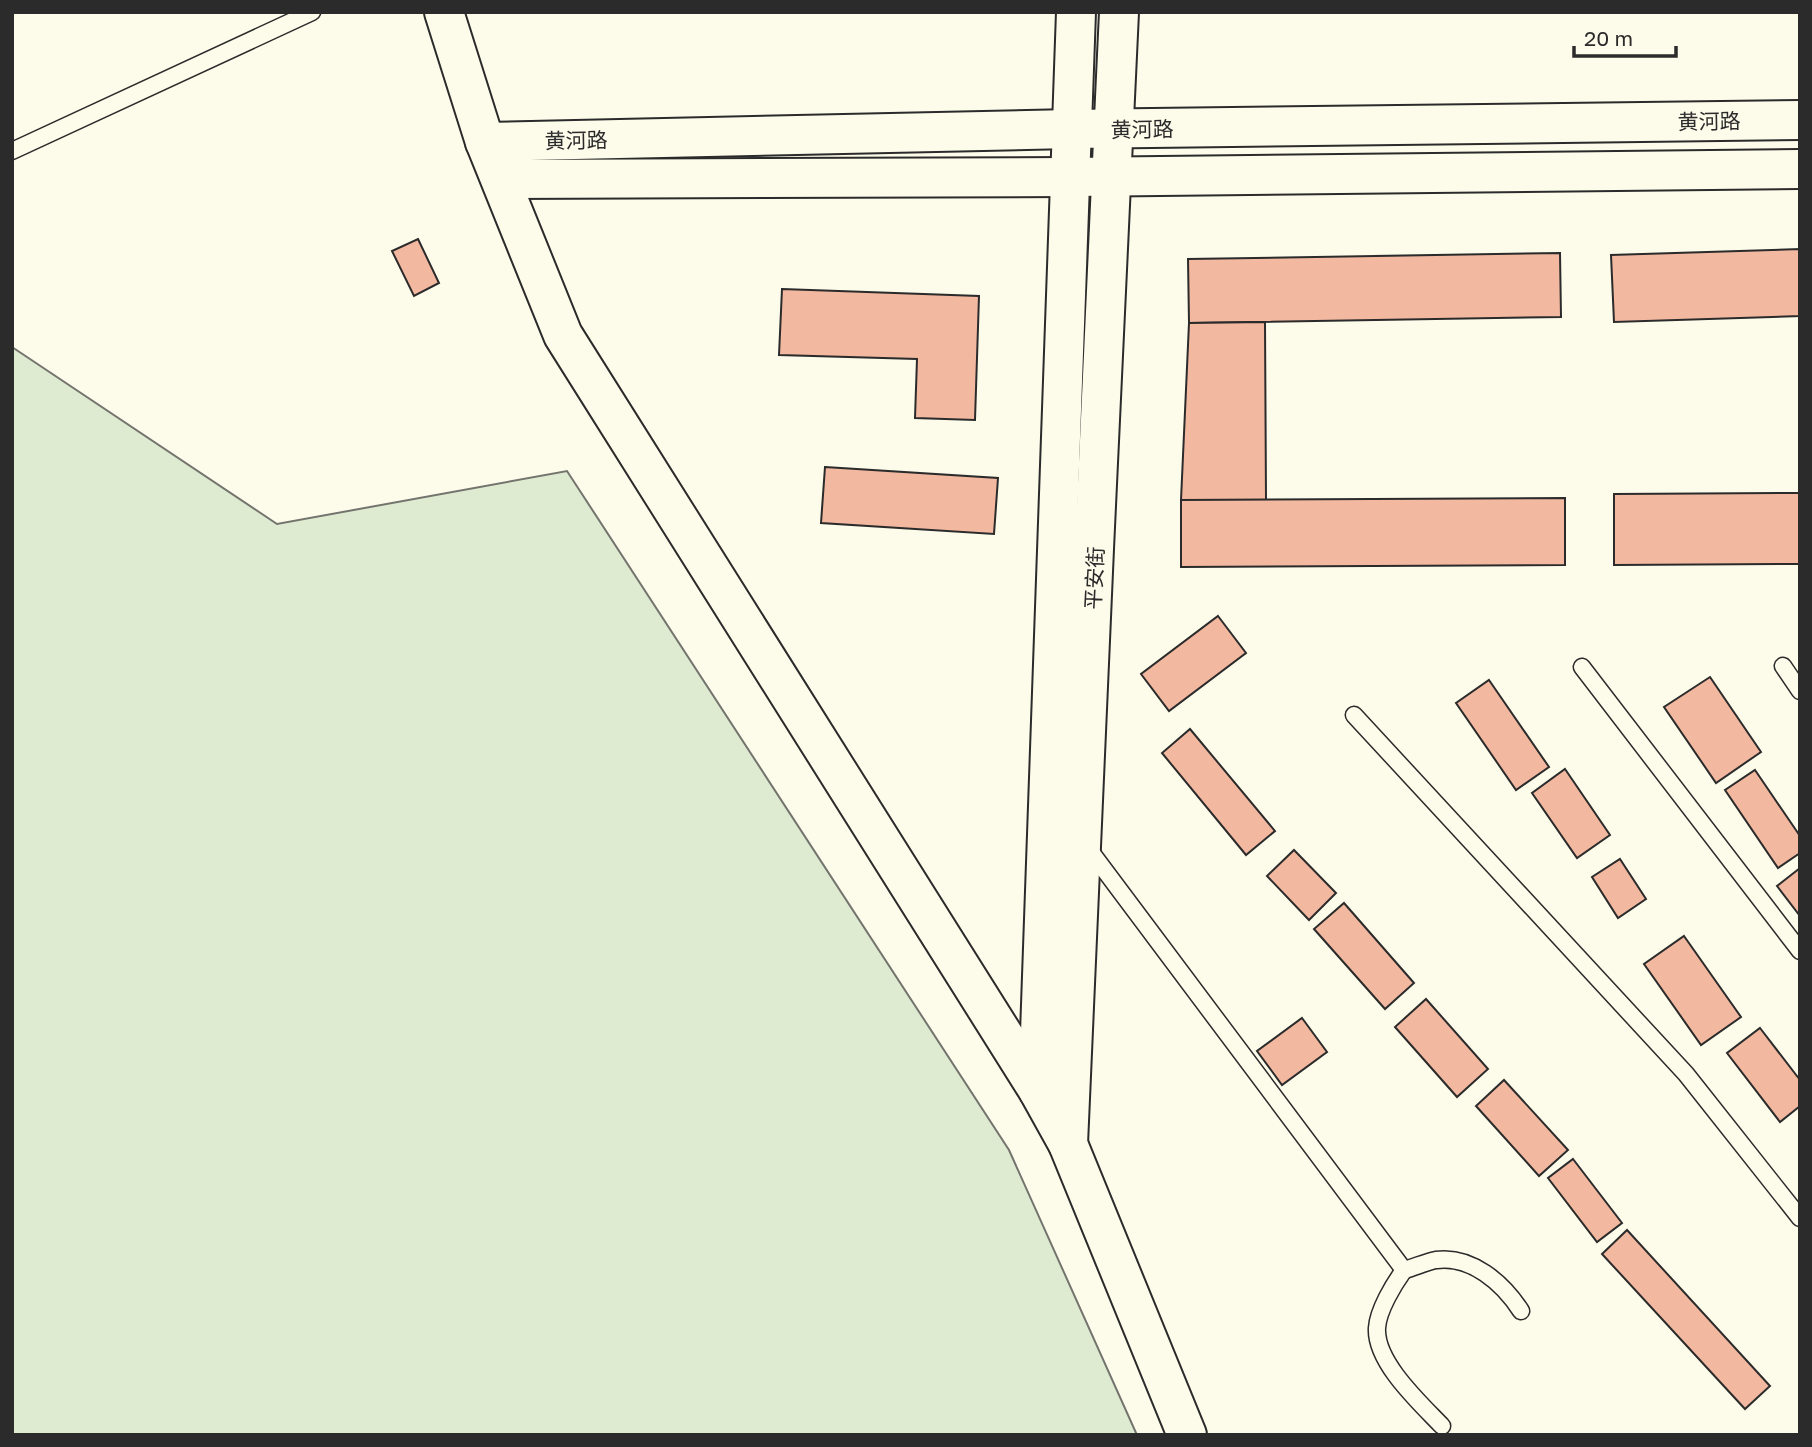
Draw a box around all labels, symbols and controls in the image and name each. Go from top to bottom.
scale bar [1574,14,1675,58]
text: 20 m [1584,25,1633,51]
street label: 黄河路 [1677,107,1741,135]
street label: 黄河路 [1110,115,1174,143]
street label: 黄河路 [544,126,608,154]
street label: 平安街 [1079,546,1109,610]

